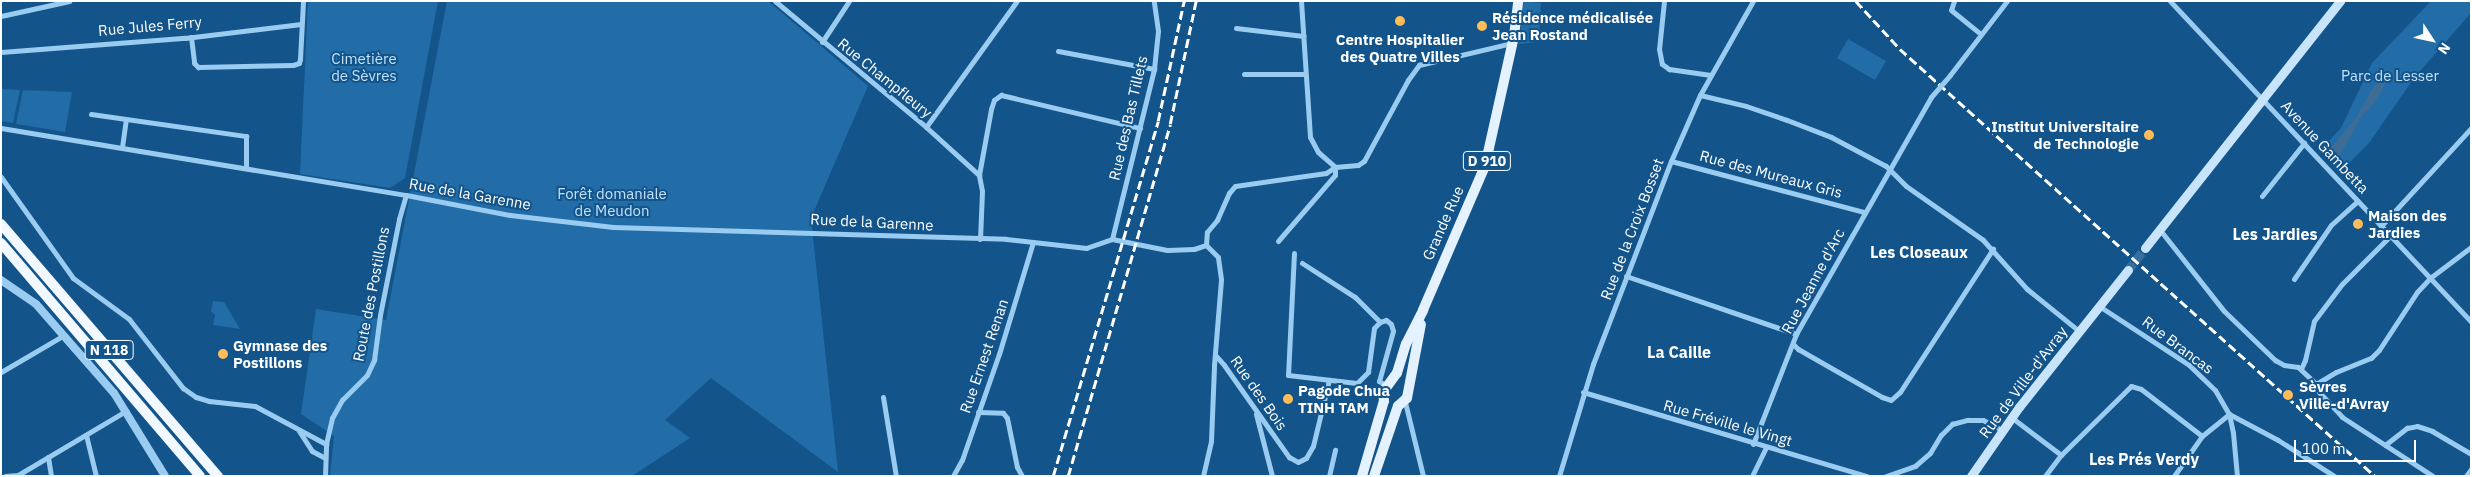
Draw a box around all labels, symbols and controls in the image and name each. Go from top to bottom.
place label: Résidence médicalisée Jean Rostand [1492,8,1653,43]
street label: Rue Jules Ferry [97,12,203,40]
marker: Centre Hospitalier des Quatre Villes [1393,14,1407,28]
north arrow [2407,15,2457,65]
marker: Résidence médicalisée Jean Rostand [1476,20,1488,32]
place label: Centre Hospitalier des Quatre Villes [1336,30,1464,65]
street label: Rue Champfleury [834,34,936,122]
text: N [2434,39,2455,58]
park label: Cimetière de Sèvres [331,49,397,84]
street label: Rue des Bas Tillets [1105,54,1151,182]
park label: Parc de Lesser [2341,67,2439,85]
street label: Avenue Gambetta [2277,97,2373,197]
place label: Institut Universitaire de Technologie [1991,117,2139,152]
marker: Institut Universitaire de Technologie [2143,129,2155,141]
street label: Rue des Mureaux Gris [1698,146,1844,202]
road number: D 910 [1462,150,1512,172]
street label: Rue de la Croix Bosset [1597,156,1667,302]
street label: Rue de la Garenne [408,174,532,214]
street label: Grande Rue [1419,183,1467,263]
park label: Forêt domaniale de Meudon [557,184,667,219]
place label: Maison des Jardies [2368,206,2447,241]
street label: Rue de la Garenne [810,210,934,234]
marker: Maison des Jardies [2352,218,2364,230]
district label: Les Jardies [2233,224,2317,244]
street label: Route des Postillons [349,225,393,363]
street label: Rue Jeanne d'Arc [1778,225,1848,337]
district label: Les Closeaux [1870,242,1968,262]
street label: Rue Ernest Renan [956,297,1012,415]
street label: Rue Brancas [2139,312,2217,378]
street label: Rue de Ville-d'Avray [1975,323,2071,441]
place label: Gymnase des Postillons [233,336,327,371]
road number: N 118 [84,338,134,362]
district label: La Caille [1647,342,1711,362]
marker: Gymnase des Postillons [217,348,229,360]
street label: Rue des Bois [1227,352,1291,434]
place label: Sèvres Ville-d'Avray [2299,377,2389,412]
place label: Pagode Chua TINH TAM [1298,381,1390,416]
marker: Sèvres Ville-d'Avray [2281,388,2295,402]
marker: Pagode Chua TINH TAM [1282,393,1294,405]
street label: Rue Fréville le Vingt [1662,396,1794,450]
scale bar [2297,430,2420,462]
text: 100 m [2302,439,2346,458]
district label: Les Prés Verdy [2089,449,2199,469]

